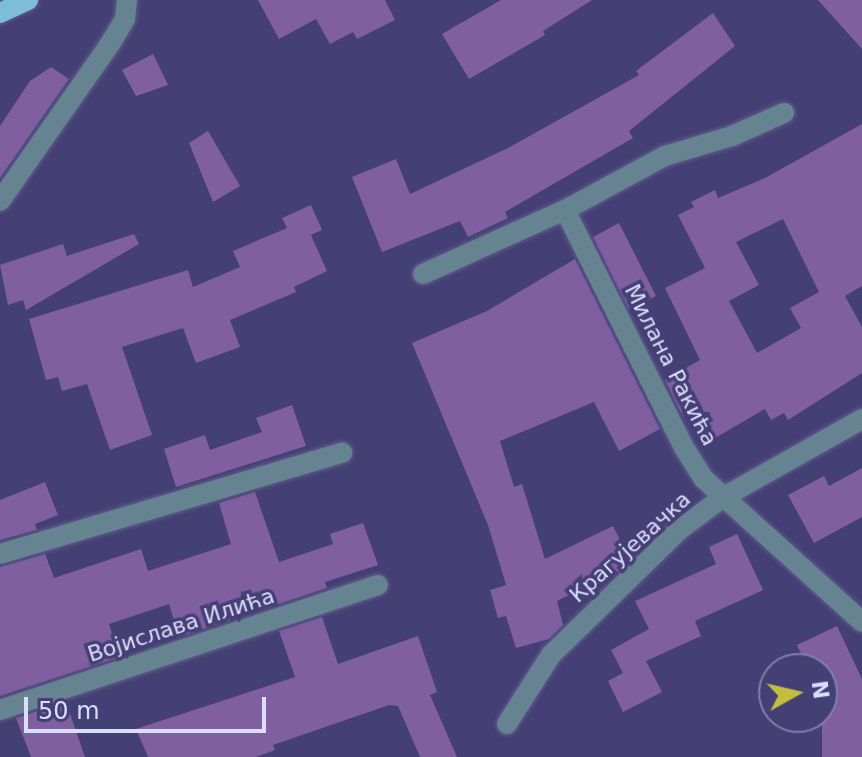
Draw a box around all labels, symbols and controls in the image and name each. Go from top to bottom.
street label: Милана Ракића [619,280,723,450]
street label: Крагујевачка [564,486,696,608]
street label: Војислава Илића [84,582,278,668]
north arrow [758,653,838,733]
text: N [807,679,834,701]
scale bar [28,681,270,731]
text: 50 m [38,697,100,725]

